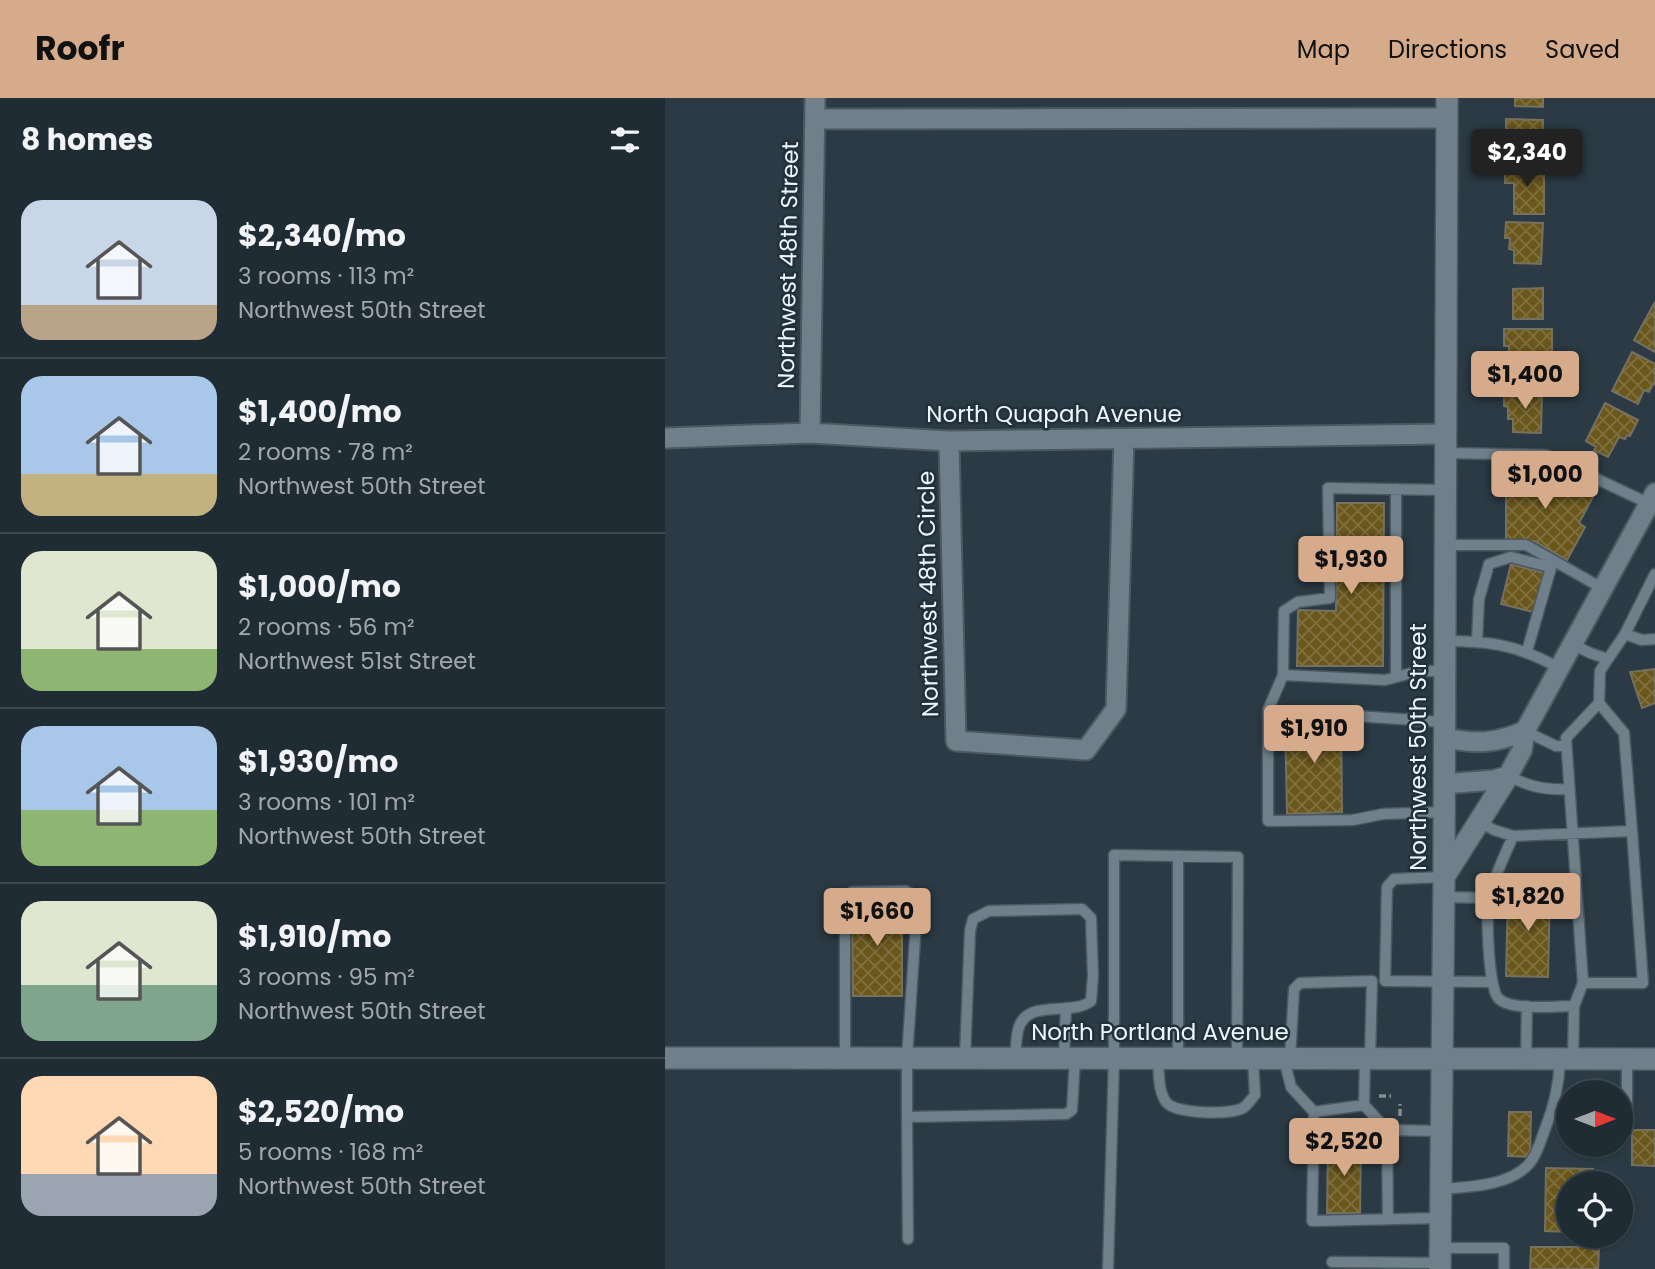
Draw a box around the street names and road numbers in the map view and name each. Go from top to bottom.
street label: Northwest 48th Street [770,141,806,389]
street label: North Quapah Avenue [926,398,1182,430]
street label: Northwest 48th Circle [910,471,946,717]
street label: Northwest 50th Street [1402,623,1434,871]
street label: North Portland Avenue [1031,1016,1289,1048]

